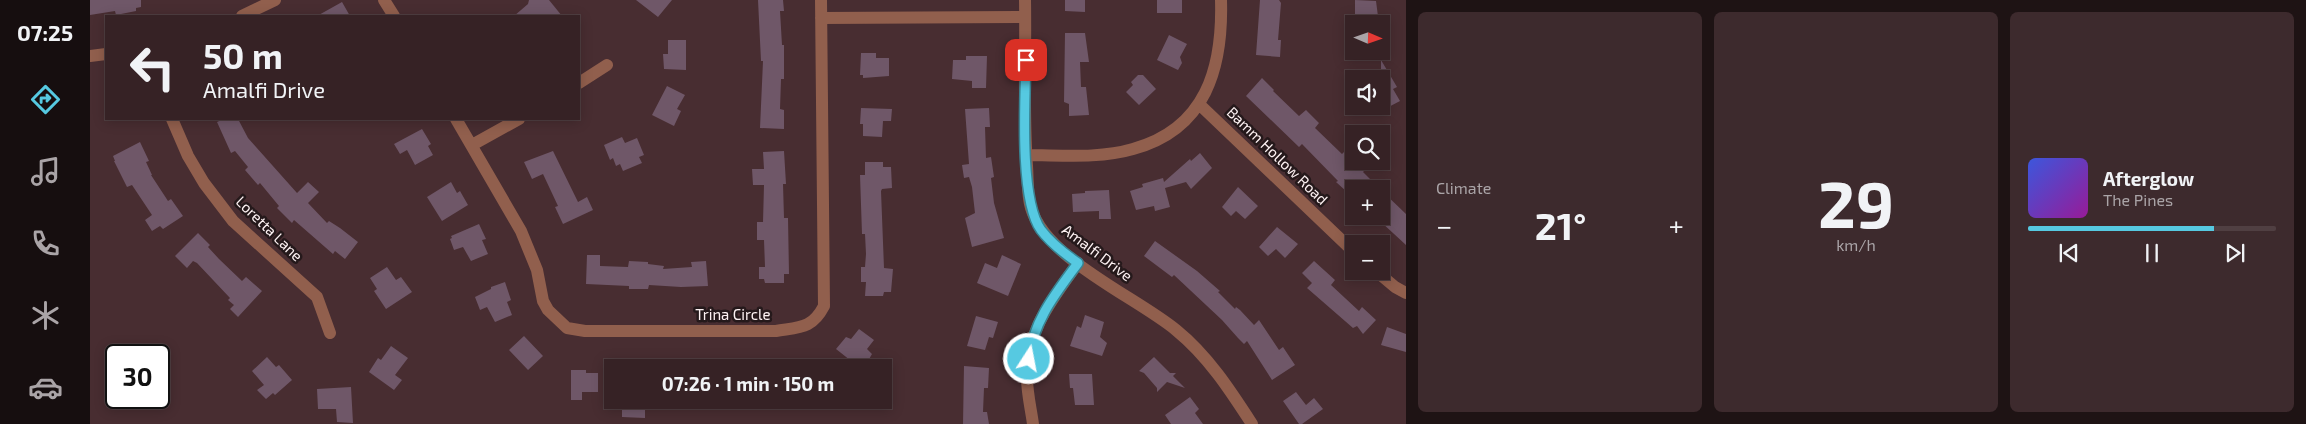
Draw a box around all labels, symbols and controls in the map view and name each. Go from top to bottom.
north arrow [1345,15,1390,60]
map controls [1345,15,1390,280]
text: 07:25 [17,19,73,45]
text: 50 m [203,34,283,76]
icon: left [120,35,185,100]
pin [1005,39,1047,81]
icon: arrive [1012,46,1040,74]
button: sound [1345,70,1390,115]
text: Amalfi Drive [203,76,325,102]
icon: directions [28,82,63,117]
street label: Bamm Hollow Road [1224,103,1332,208]
button: search [1345,125,1390,170]
icon: music [28,154,63,189]
text: 29 [1818,163,1894,241]
text: Afterglow [2103,167,2194,190]
text: Climate [1436,178,1491,197]
button: + [1345,180,1390,225]
text: The Pines [2103,190,2173,209]
street label: Loretta Lane [233,192,307,265]
text: 21° [1535,202,1586,248]
text: − [1436,208,1452,242]
text: + [1669,208,1684,242]
street label: Amalfi Drive [1059,220,1136,284]
icon: phone [28,226,63,261]
button: − [1345,235,1390,280]
text: km/h [1836,235,1876,254]
icon: previous [2055,239,2083,267]
icon: pause [2138,239,2166,267]
icon: next [2221,239,2249,267]
icon: climate [28,298,63,333]
street label: Trina Circle [695,305,771,323]
position arrow [1002,332,1054,384]
speed limit sign: 30 [105,344,170,409]
icon: car [28,370,63,405]
text: 07:26 · 1 min · 150 m [662,372,834,395]

